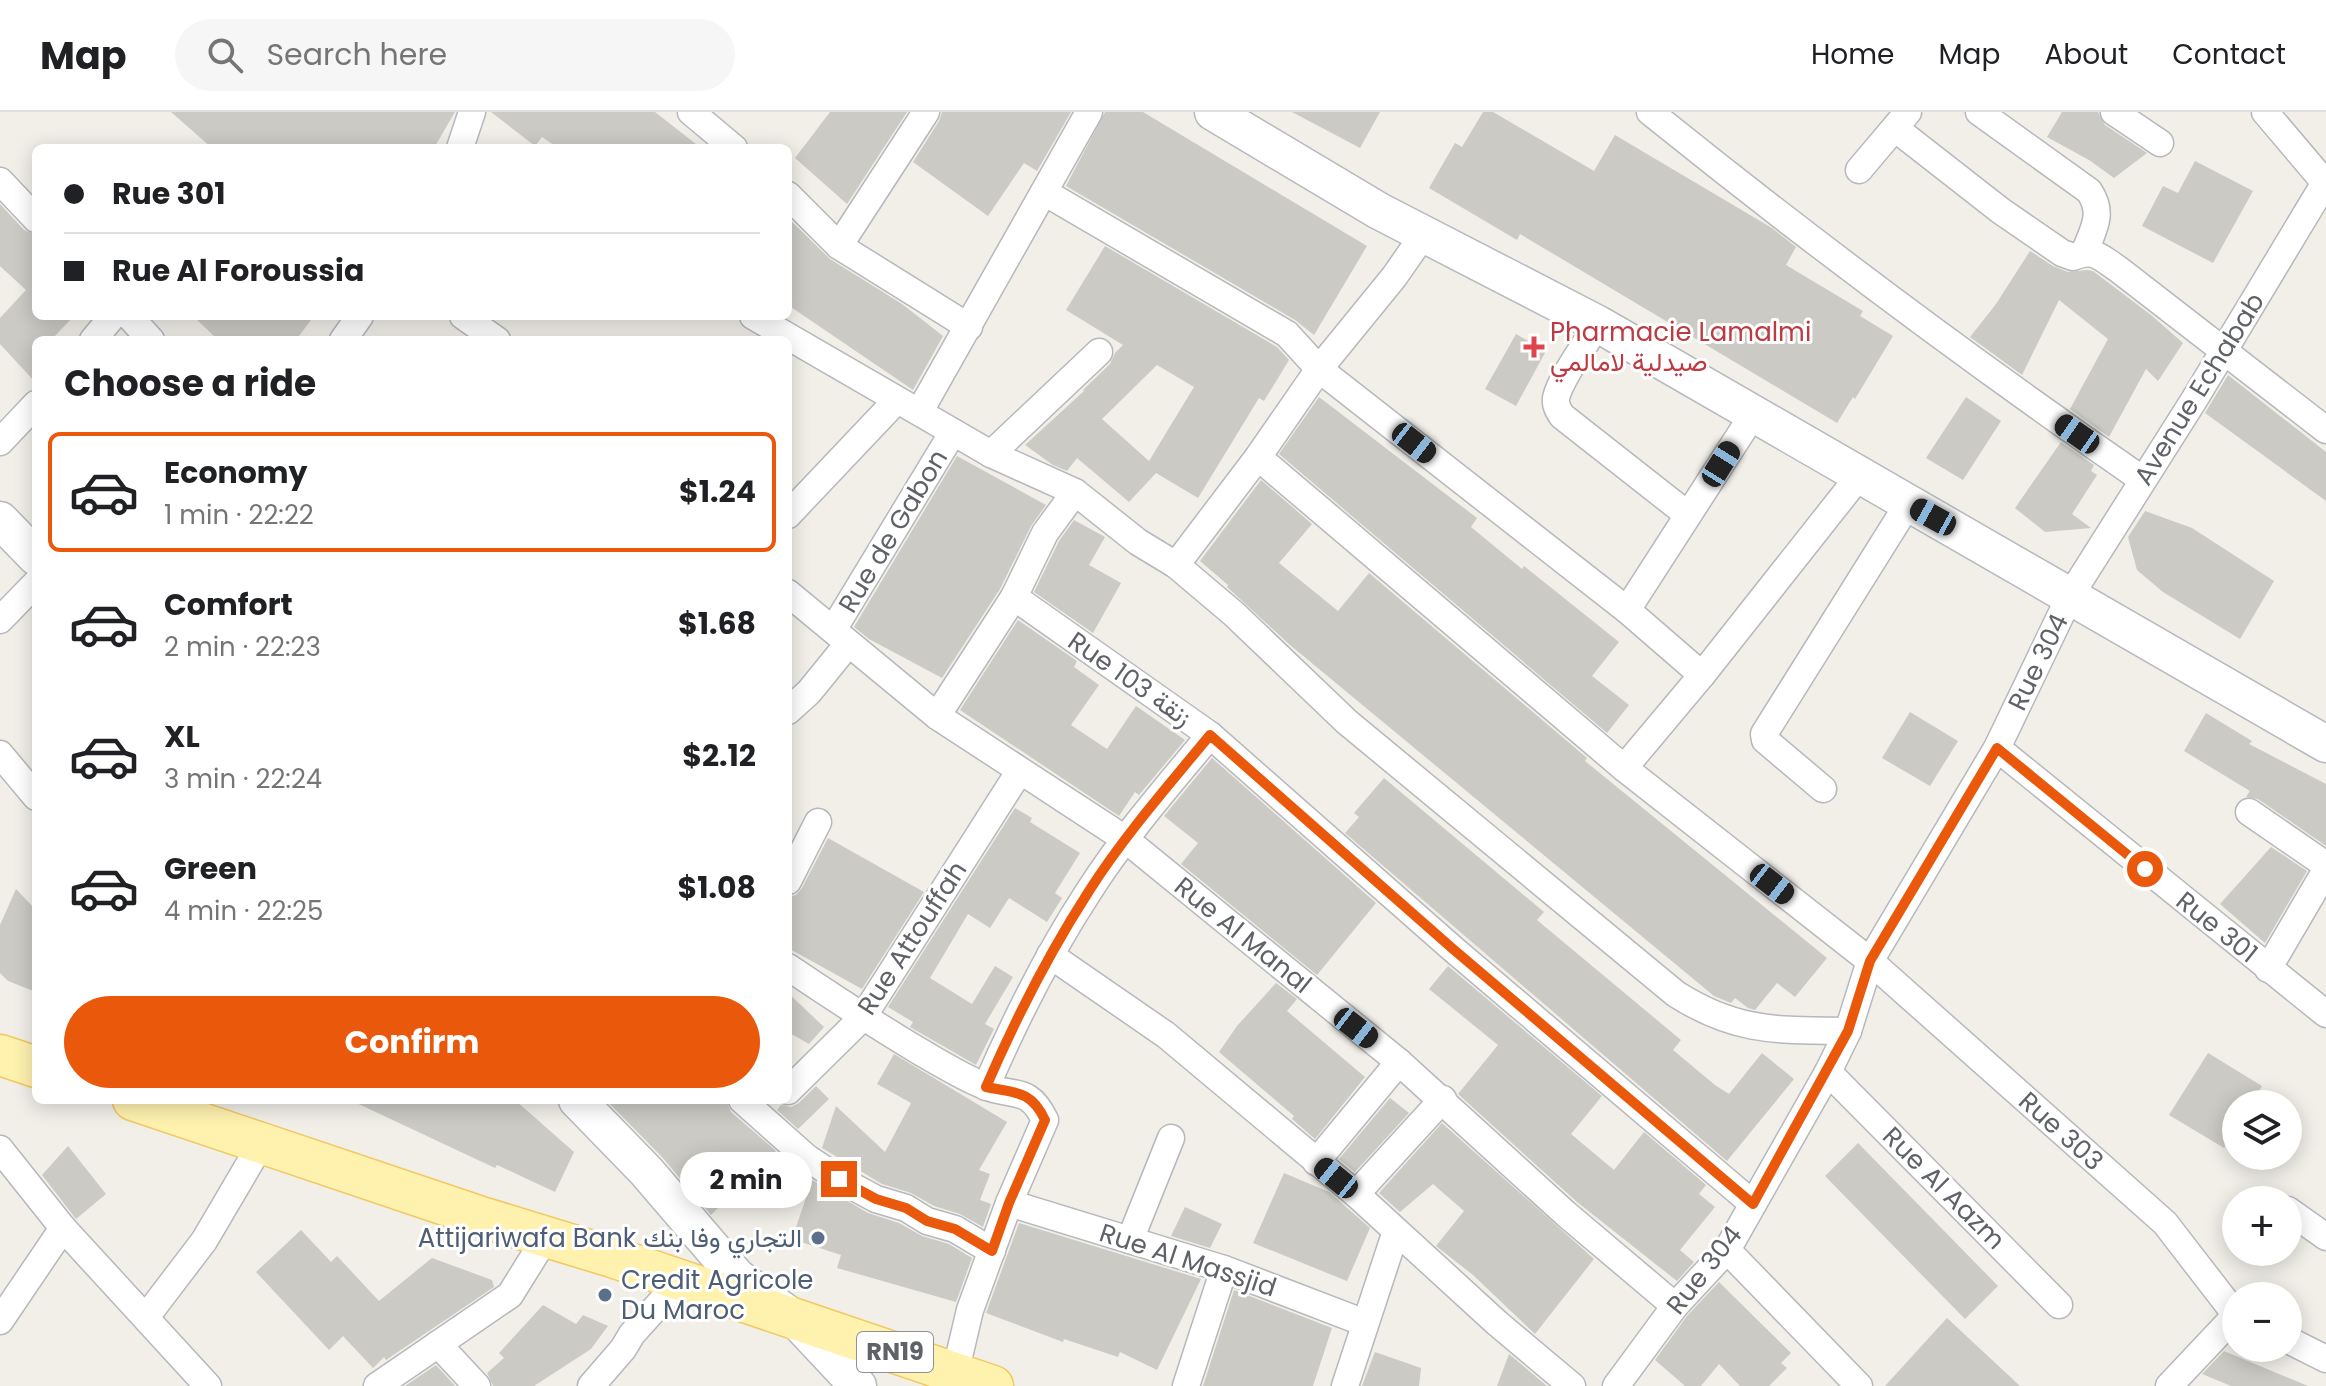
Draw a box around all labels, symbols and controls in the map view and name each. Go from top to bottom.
search box [175,19,735,91]
text: Map [40,29,127,82]
icon: search [203,33,247,77]
text: Search here [267,33,447,76]
text: Home [1811,35,1894,74]
text: Map [1938,35,2000,74]
text: About [2044,35,2128,74]
text: Contact [2172,35,2286,74]
text: Rue 301 [112,172,226,215]
text: Rue Al Foroussia [112,249,364,292]
street label: Avenue Echabab [2125,286,2273,492]
place label: Pharmacie Lamalmi صيدلية لامالمي [1550,314,1811,383]
marker: Pharmacie Lamalmi صيدلية لامالمي [1525,338,1543,356]
text: Choose a ride [64,358,316,409]
car [2050,410,2104,458]
car [1388,419,1440,467]
car [1698,437,1744,491]
street label: Rue de Gabon [830,443,956,619]
text: Economy [164,451,308,494]
icon: car [68,456,140,528]
text: $1.24 [679,470,756,513]
car [1906,495,1960,539]
text: 1 min · 22:22 [164,497,314,533]
text: Comfort [164,583,293,626]
icon: car [68,588,140,660]
text: $1.68 [678,602,756,645]
street label: Rue 304 [1999,608,2077,716]
street label: Rue 103 زنقة [1061,623,1199,735]
text: 2 min · 22:23 [164,629,321,665]
text: XL [164,715,200,758]
icon: car [68,720,140,792]
text: $2.12 [682,734,756,777]
text: 3 min · 22:24 [164,761,322,797]
text: Green [164,847,257,890]
route start [2127,851,2163,887]
icon: car [68,852,140,924]
street label: Rue Attouffah [849,854,975,1022]
car [1746,860,1798,908]
text: $1.08 [678,866,756,909]
street label: Rue Al Manal [1167,868,1319,1002]
street label: Rue 301 [2169,883,2265,971]
text: 4 min · 22:25 [164,893,323,929]
button: Confirm [64,996,760,1088]
car [1330,1004,1382,1052]
street label: Rue 303 [2011,1083,2111,1179]
map controls [2222,1090,2302,1362]
button: layers [2222,1090,2302,1170]
street label: Rue Al Aazm [1875,1119,2013,1257]
callout: 2 min [679,1151,811,1207]
car [1310,1154,1362,1202]
route end [821,1161,857,1197]
text: 2 min [709,1162,783,1198]
button: + [2222,1186,2302,1266]
street label: Rue Al Massjid [1095,1214,1281,1306]
street label: Rue 304 [1658,1218,1750,1322]
place label: Attijariwafa Bank التجاري وفا بنك [418,1220,802,1259]
marker: Attijariwafa Bank التجاري وفا بنك [809,1229,827,1247]
place label: Credit Agricole Du Maroc [621,1262,813,1328]
button: − [2222,1282,2302,1362]
marker: Credit Agricole Du Maroc [596,1286,614,1304]
road number: RN19 [857,1332,933,1372]

